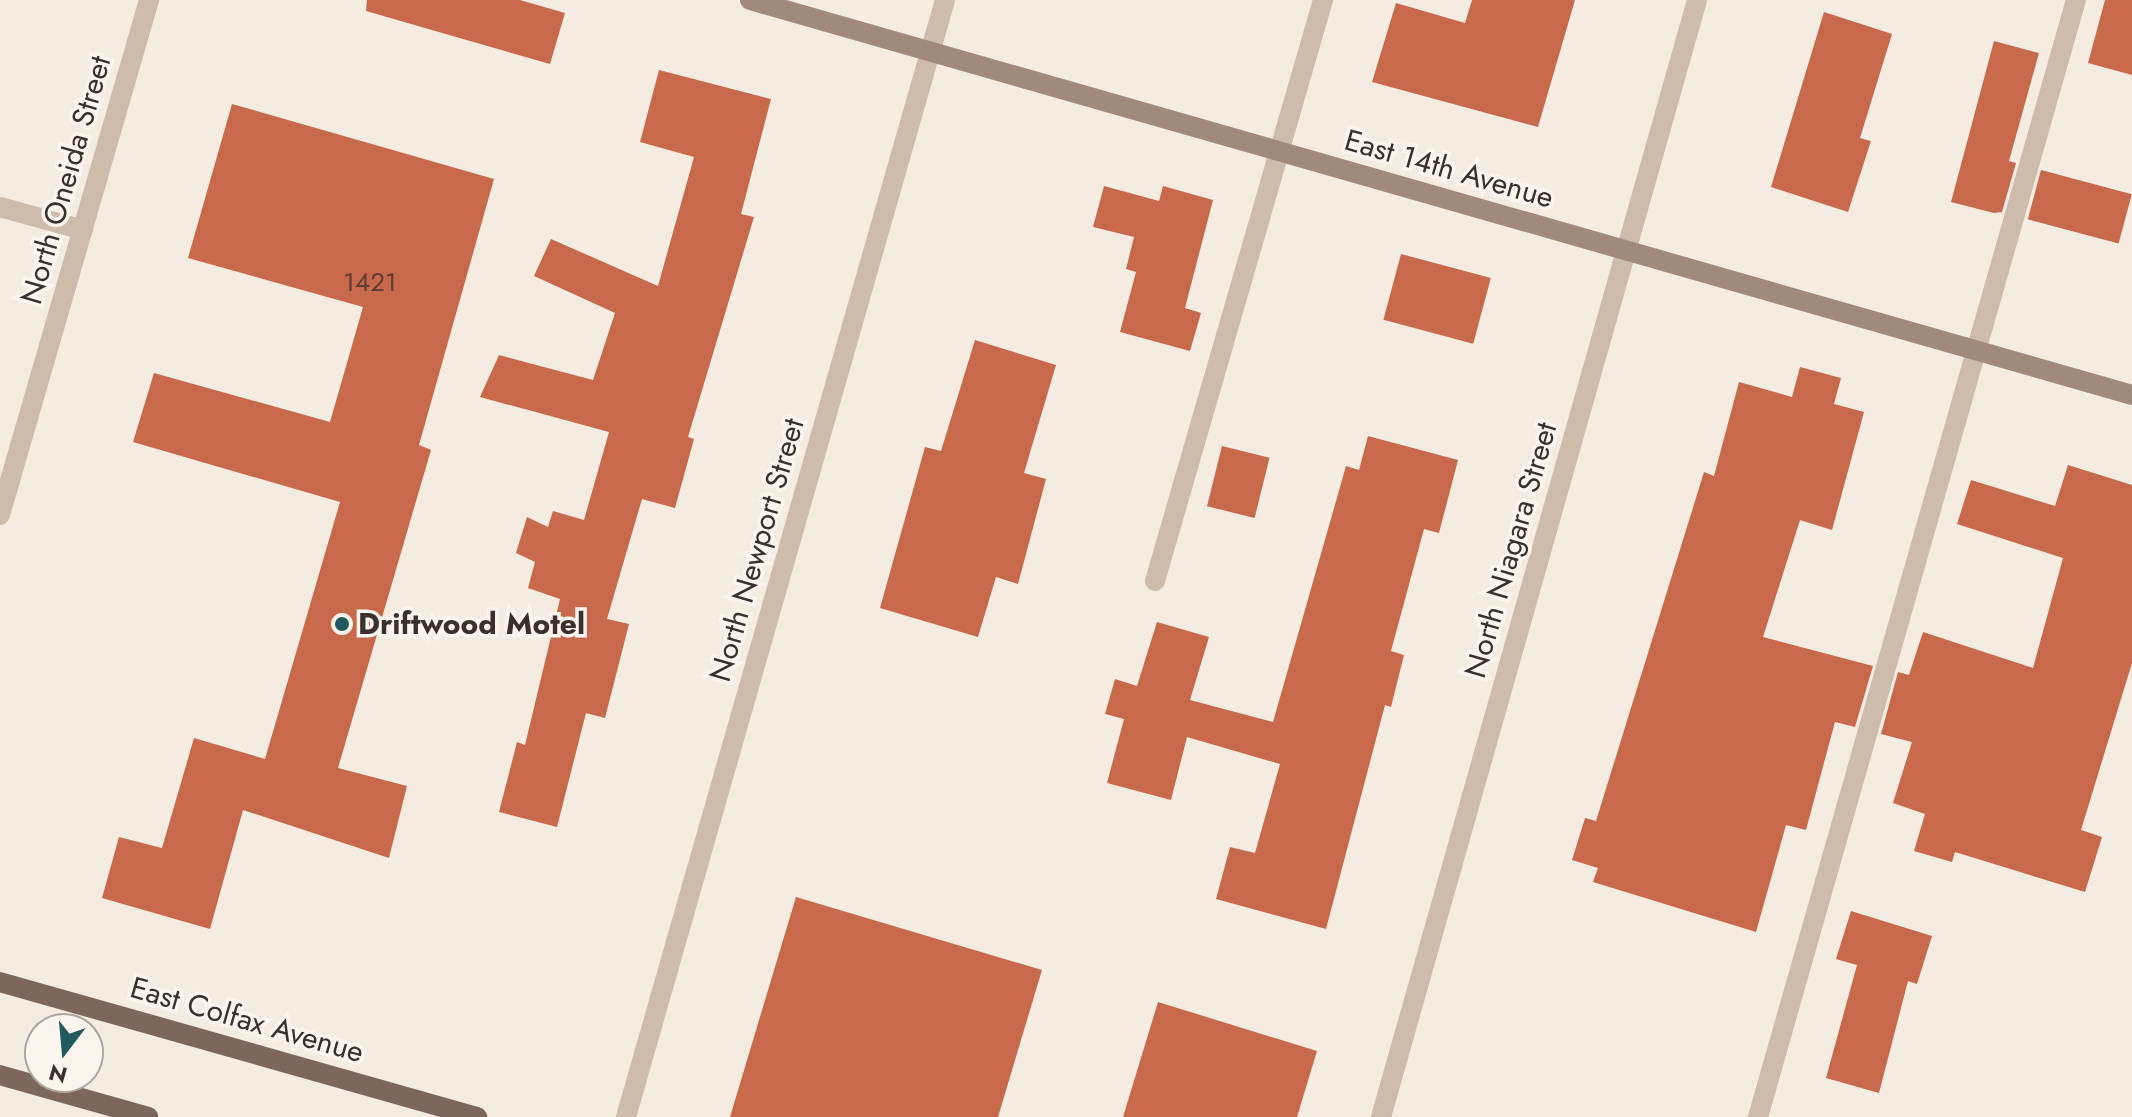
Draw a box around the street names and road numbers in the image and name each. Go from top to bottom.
street label: North Oneida Street [13,52,119,308]
street label: East 14th Avenue [1340,122,1558,216]
street label: North Newport Street [702,414,812,686]
street label: North Niagara Street [1457,418,1565,682]
street label: East Colfax Avenue [126,969,368,1071]

